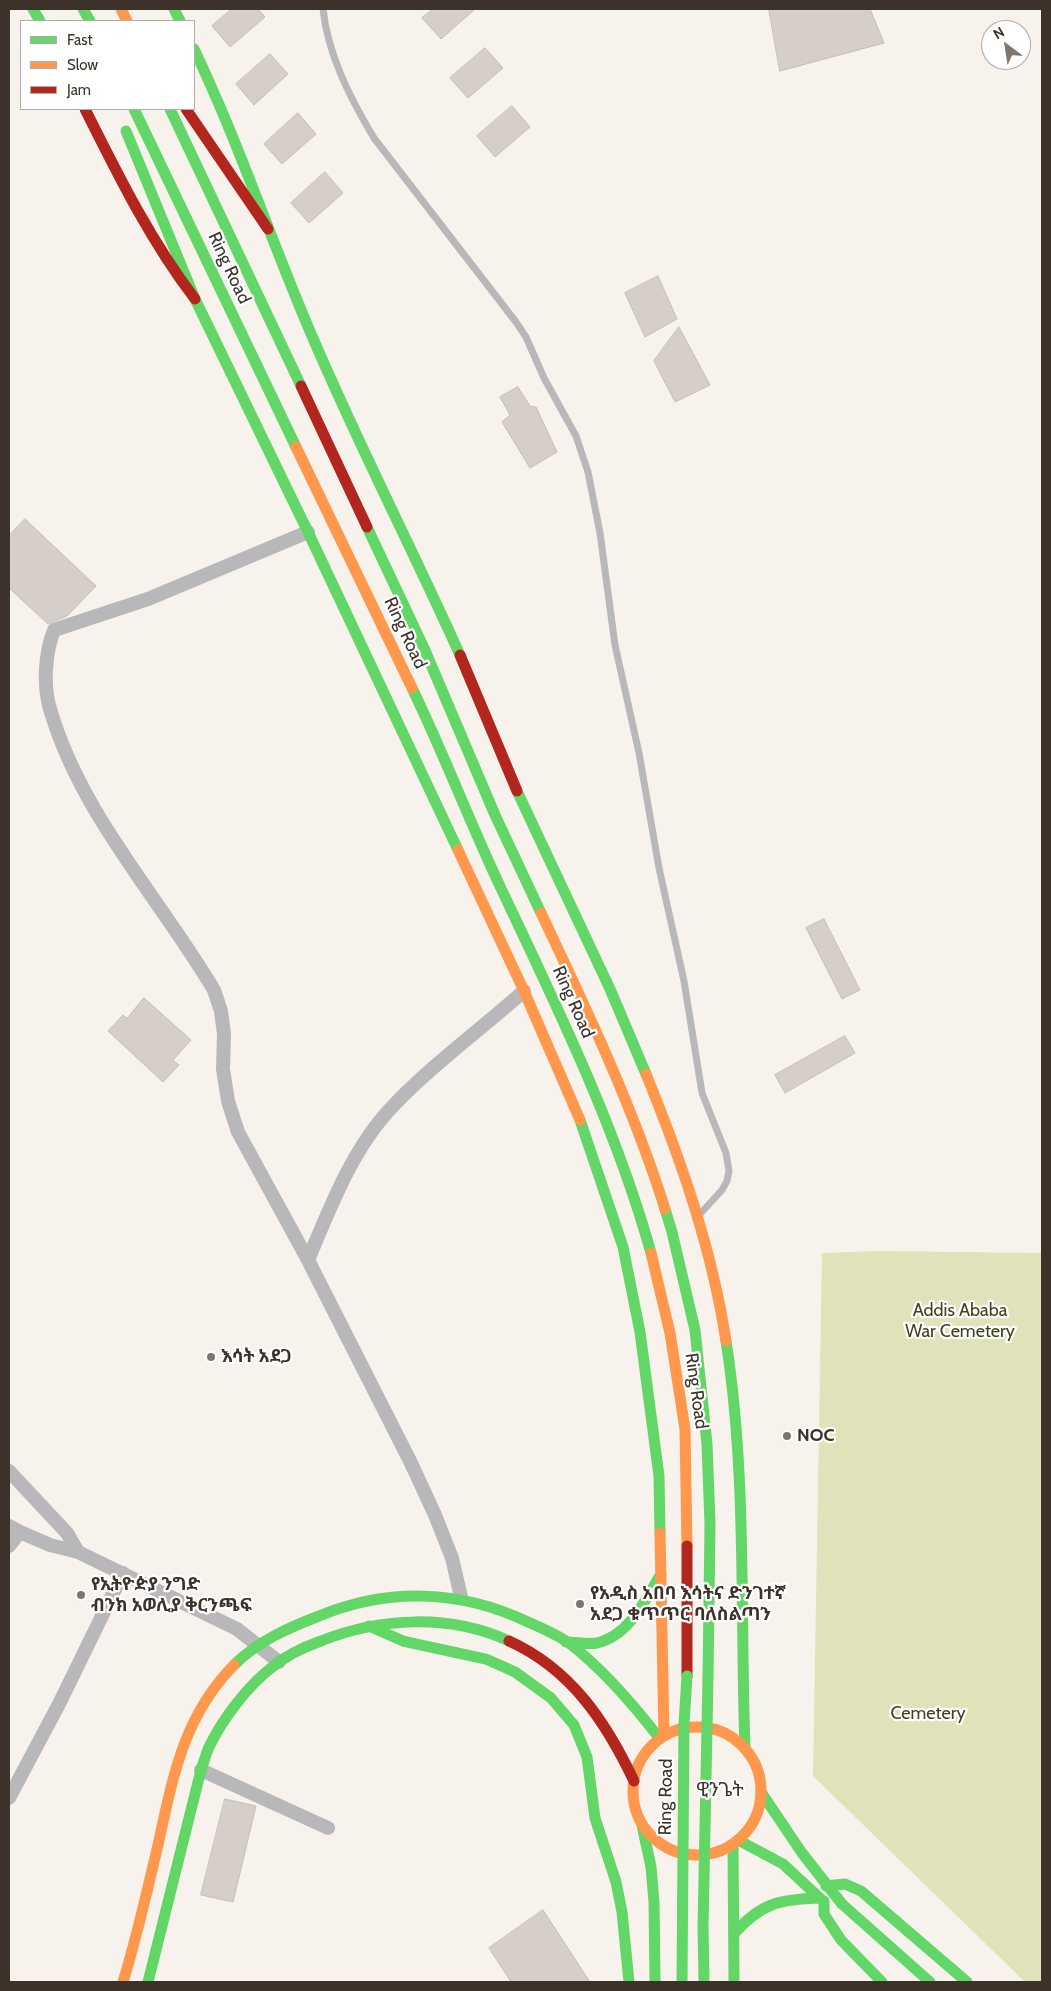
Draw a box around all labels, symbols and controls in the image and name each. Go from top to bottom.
legend [20,20,195,110]
north arrow [981,20,1031,70]
text: N [990,23,1008,43]
text: Fast [67,31,92,49]
text: Slow [67,56,98,74]
text: Jam [67,81,91,99]
street label: Ring Road [203,229,255,307]
street label: Ring Road [379,594,431,672]
street label: Ring Road [548,963,598,1041]
park label: Addis Ababa War Cemetery [905,1300,1015,1342]
place label: እሳት አደጋ [221,1346,292,1368]
marker: እሳት አደጋ [205,1351,217,1363]
street label: Ring Road [680,1352,712,1430]
place label: NOC [797,1425,834,1447]
marker: NOC [781,1430,793,1442]
place label: የኢትዮዽያ ንግድ ብንክ አወሊያ ቅርንጫፍ [91,1574,252,1616]
place label: የአዲስ አበባ እሳትና ድንገተኛ አደጋ ቁጥጥር ባለስልጣን [590,1583,786,1626]
marker: የኢትዮዽያ ንግድ ብንክ አወሊያ ቅርንጫፍ [75,1589,87,1601]
marker: የአዲስ አበባ እሳትና ድንገተኛ አደጋ ቁጥጥር ባለስልጣን [574,1598,586,1610]
park label: Cemetery [890,1703,966,1725]
street label: Ring Road [655,1758,677,1836]
district label: ዊንጌት [696,1779,744,1801]

